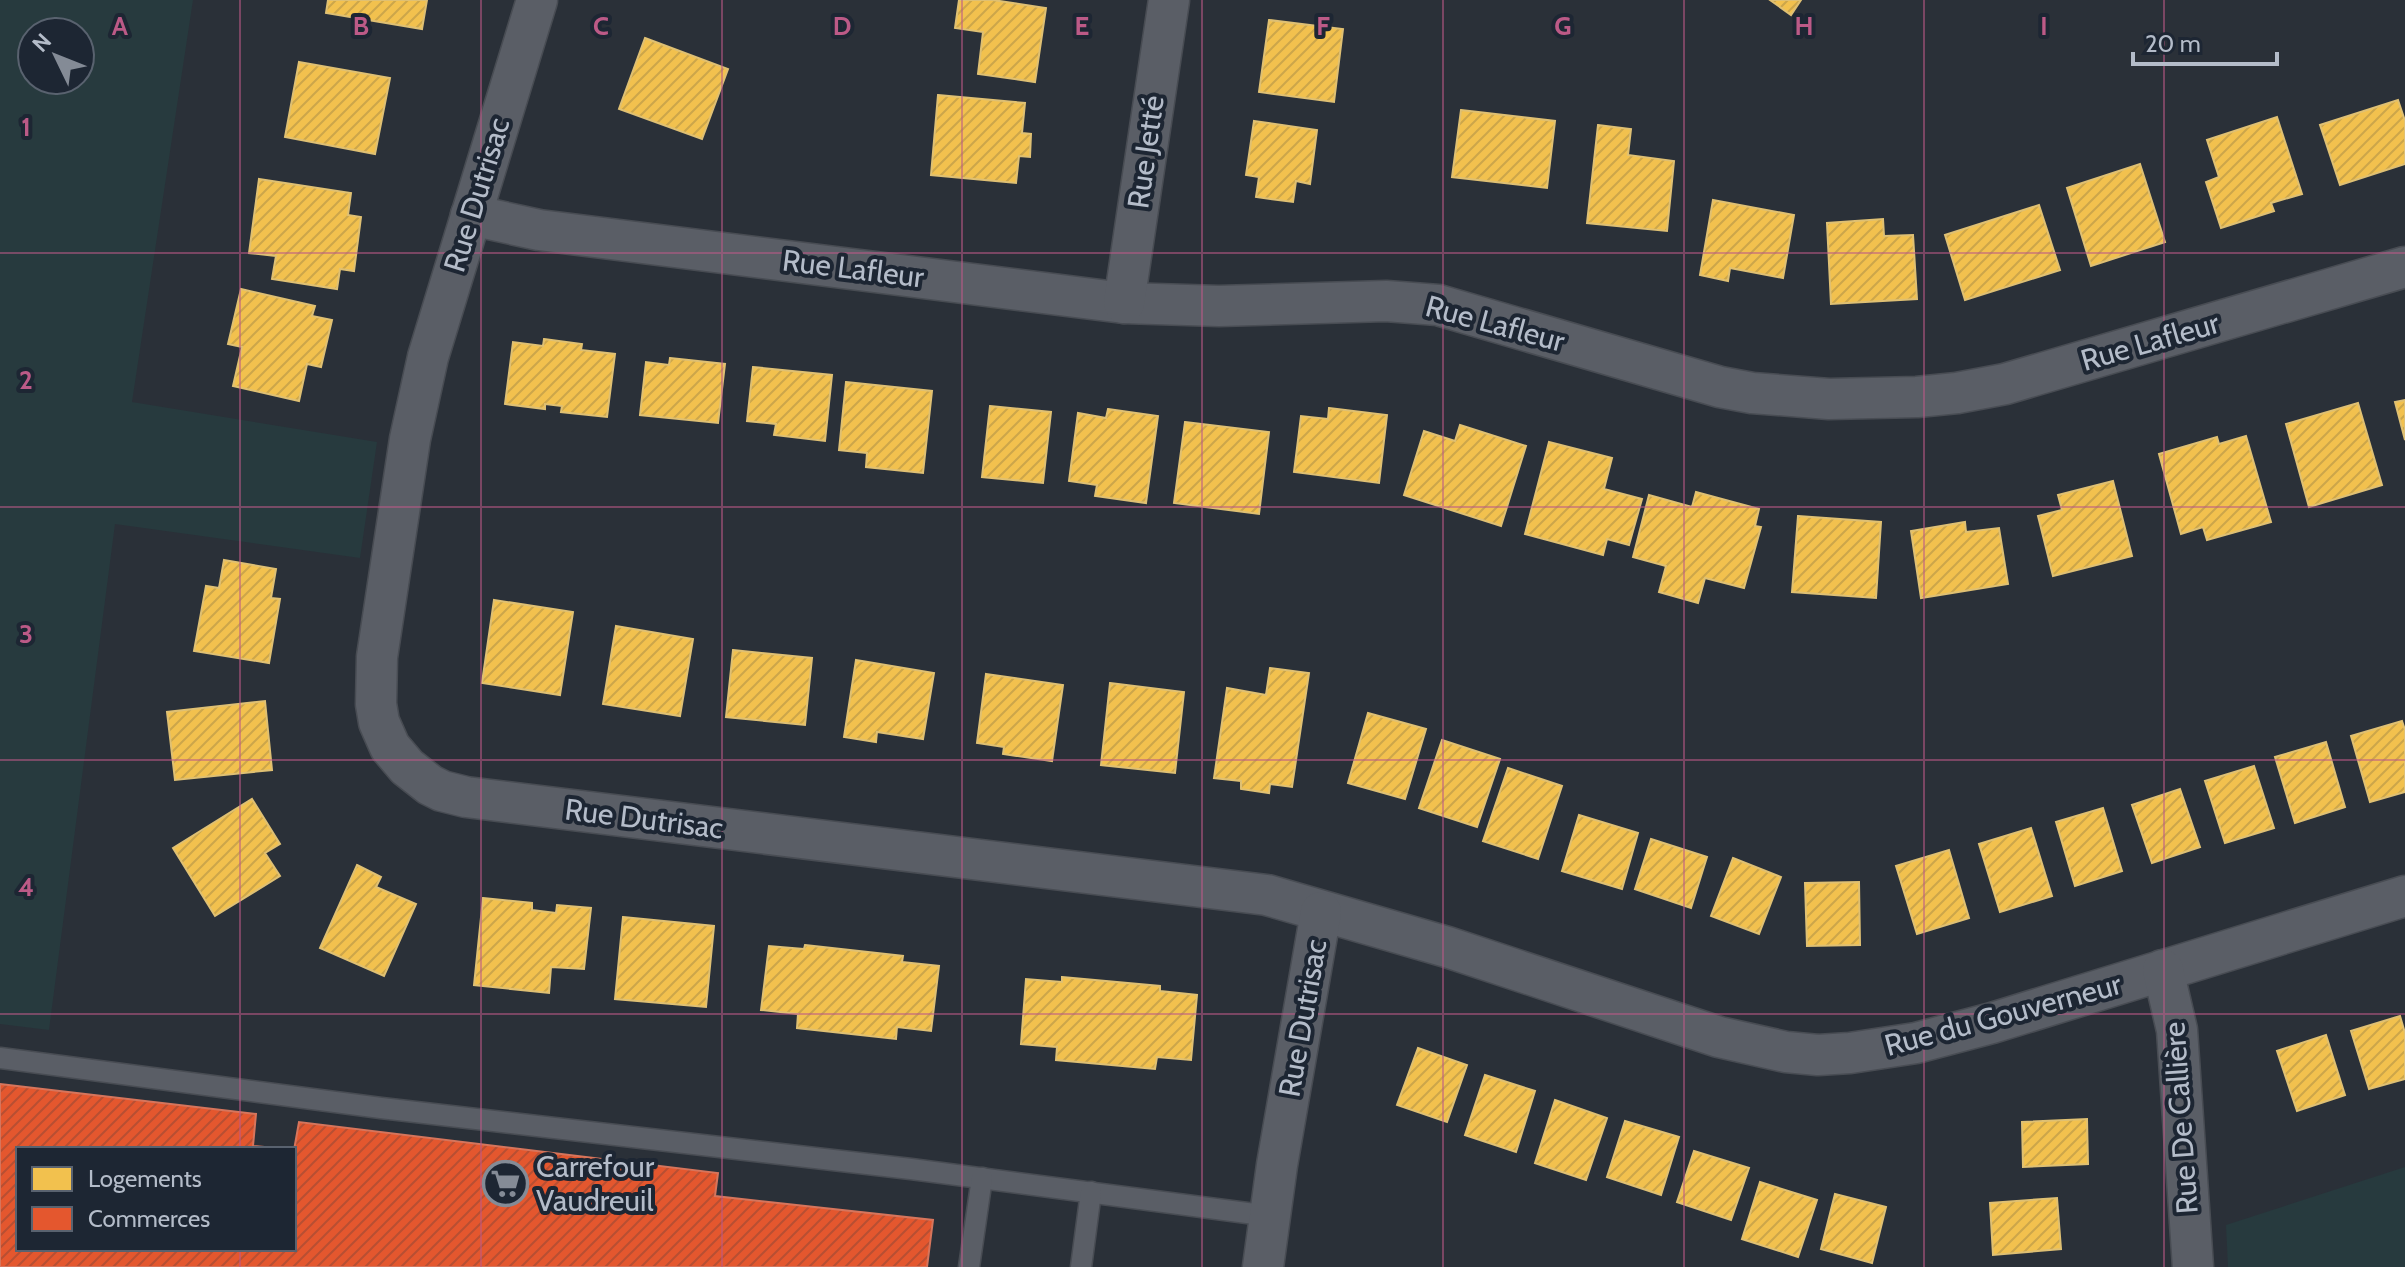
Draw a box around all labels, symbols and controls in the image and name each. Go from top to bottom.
text: A [112,10,129,42]
text: B [353,10,369,42]
text: C [593,10,609,42]
text: D [833,10,851,42]
text: E [1075,10,1089,42]
text: F [1316,10,1330,42]
text: G [1554,10,1572,42]
text: H [1795,10,1813,42]
text: I [2040,10,2048,42]
north arrow [16,16,96,96]
scale bar [2133,16,2277,66]
text: N [27,28,57,58]
text: 20 m [2145,29,2201,58]
street label: Rue Jetté [1119,93,1172,211]
text: 1 [21,111,31,143]
street label: Rue Dutrisac [436,113,518,276]
street label: Rue Lafleur [780,241,926,296]
street label: Rue Lafleur [1422,287,1569,360]
street label: Rue Lafleur [2076,304,2224,379]
text: 2 [19,364,33,396]
text: 3 [19,618,33,650]
street label: Rue Dutrisac [563,790,725,847]
text: 4 [18,871,34,903]
street label: Rue Dutrisac [1270,936,1335,1100]
street label: Rue du Gouverneur [1880,965,2126,1064]
street label: Rue De Callière [2155,1021,2206,1215]
legend [16,1147,296,1251]
place label: Carrefour Vaudreuil [536,1148,655,1219]
supermarket icon: Carrefour Vaudreuil [481,1160,529,1208]
text: Logements [88,1164,202,1193]
text: Commerces [88,1204,210,1233]

